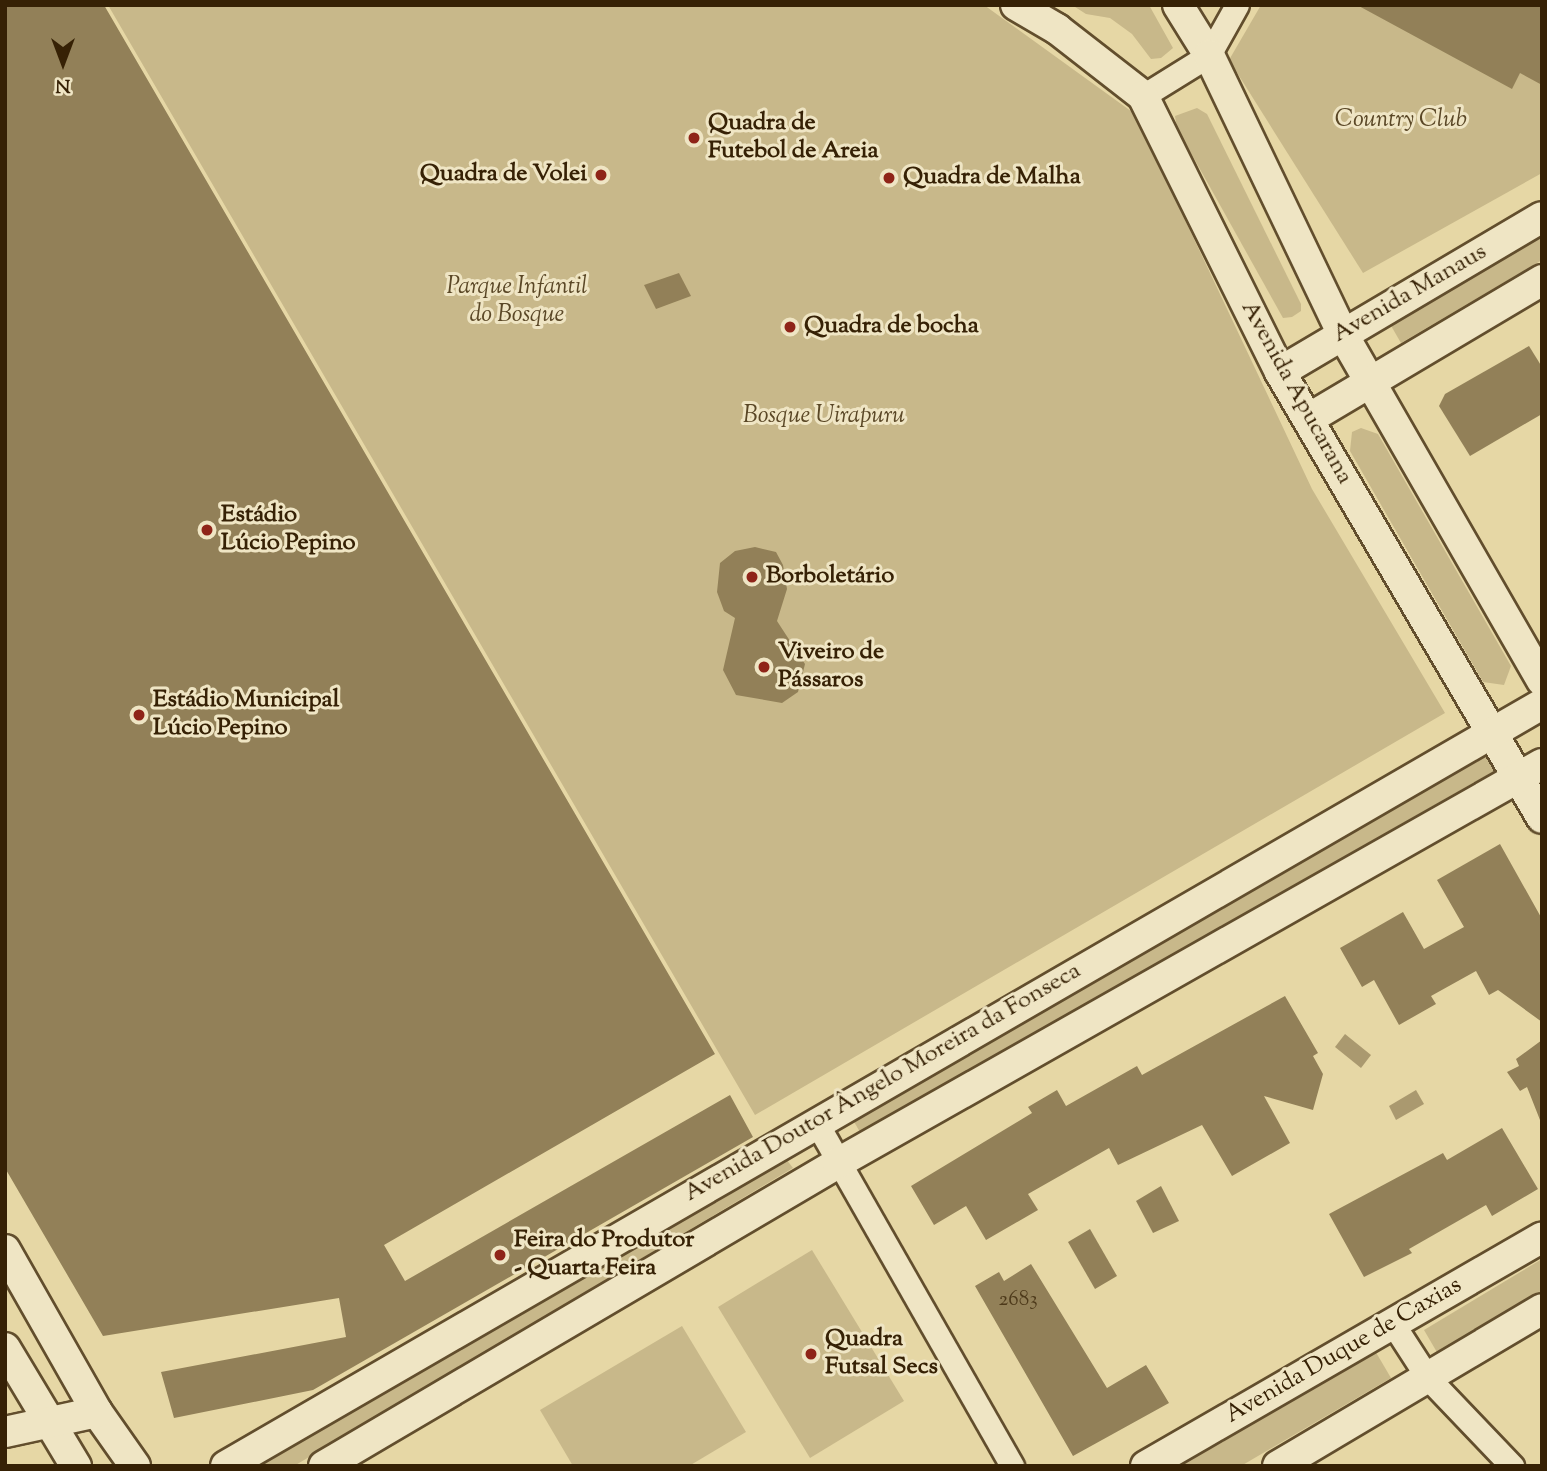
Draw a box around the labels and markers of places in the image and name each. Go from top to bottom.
place label: Quadra de Futebol de Areia [708,110,879,166]
marker: Quadra de Futebol de Areia [686,130,702,146]
place label: Quadra de Volei [420,161,587,189]
place label: Quadra de Malha [903,164,1081,192]
marker: Quadra de Volei [593,167,609,183]
marker: Quadra de Malha [881,170,897,186]
place label: Quadra de bocha [804,313,979,341]
marker: Quadra de bocha [782,319,798,335]
place label: Estádio Lúcio Pepino [221,502,356,558]
marker: Estádio Lúcio Pepino [199,522,215,538]
place label: Borboletário [766,563,894,591]
marker: Borboletário [744,569,760,585]
place label: Viveiro de Pássaros [778,639,884,695]
marker: Viveiro de Pássaros [756,659,772,675]
place label: Estádio Municipal Lúcio Pepino [153,687,339,743]
marker: Estádio Municipal Lúcio Pepino [131,707,147,723]
place label: Feira do Produtor - Quarta Feira [514,1227,694,1283]
marker: Feira do Produtor - Quarta Feira [492,1247,508,1263]
place label: Quadra Futsal Secs [825,1326,938,1382]
marker: Quadra Futsal Secs [803,1346,819,1362]

